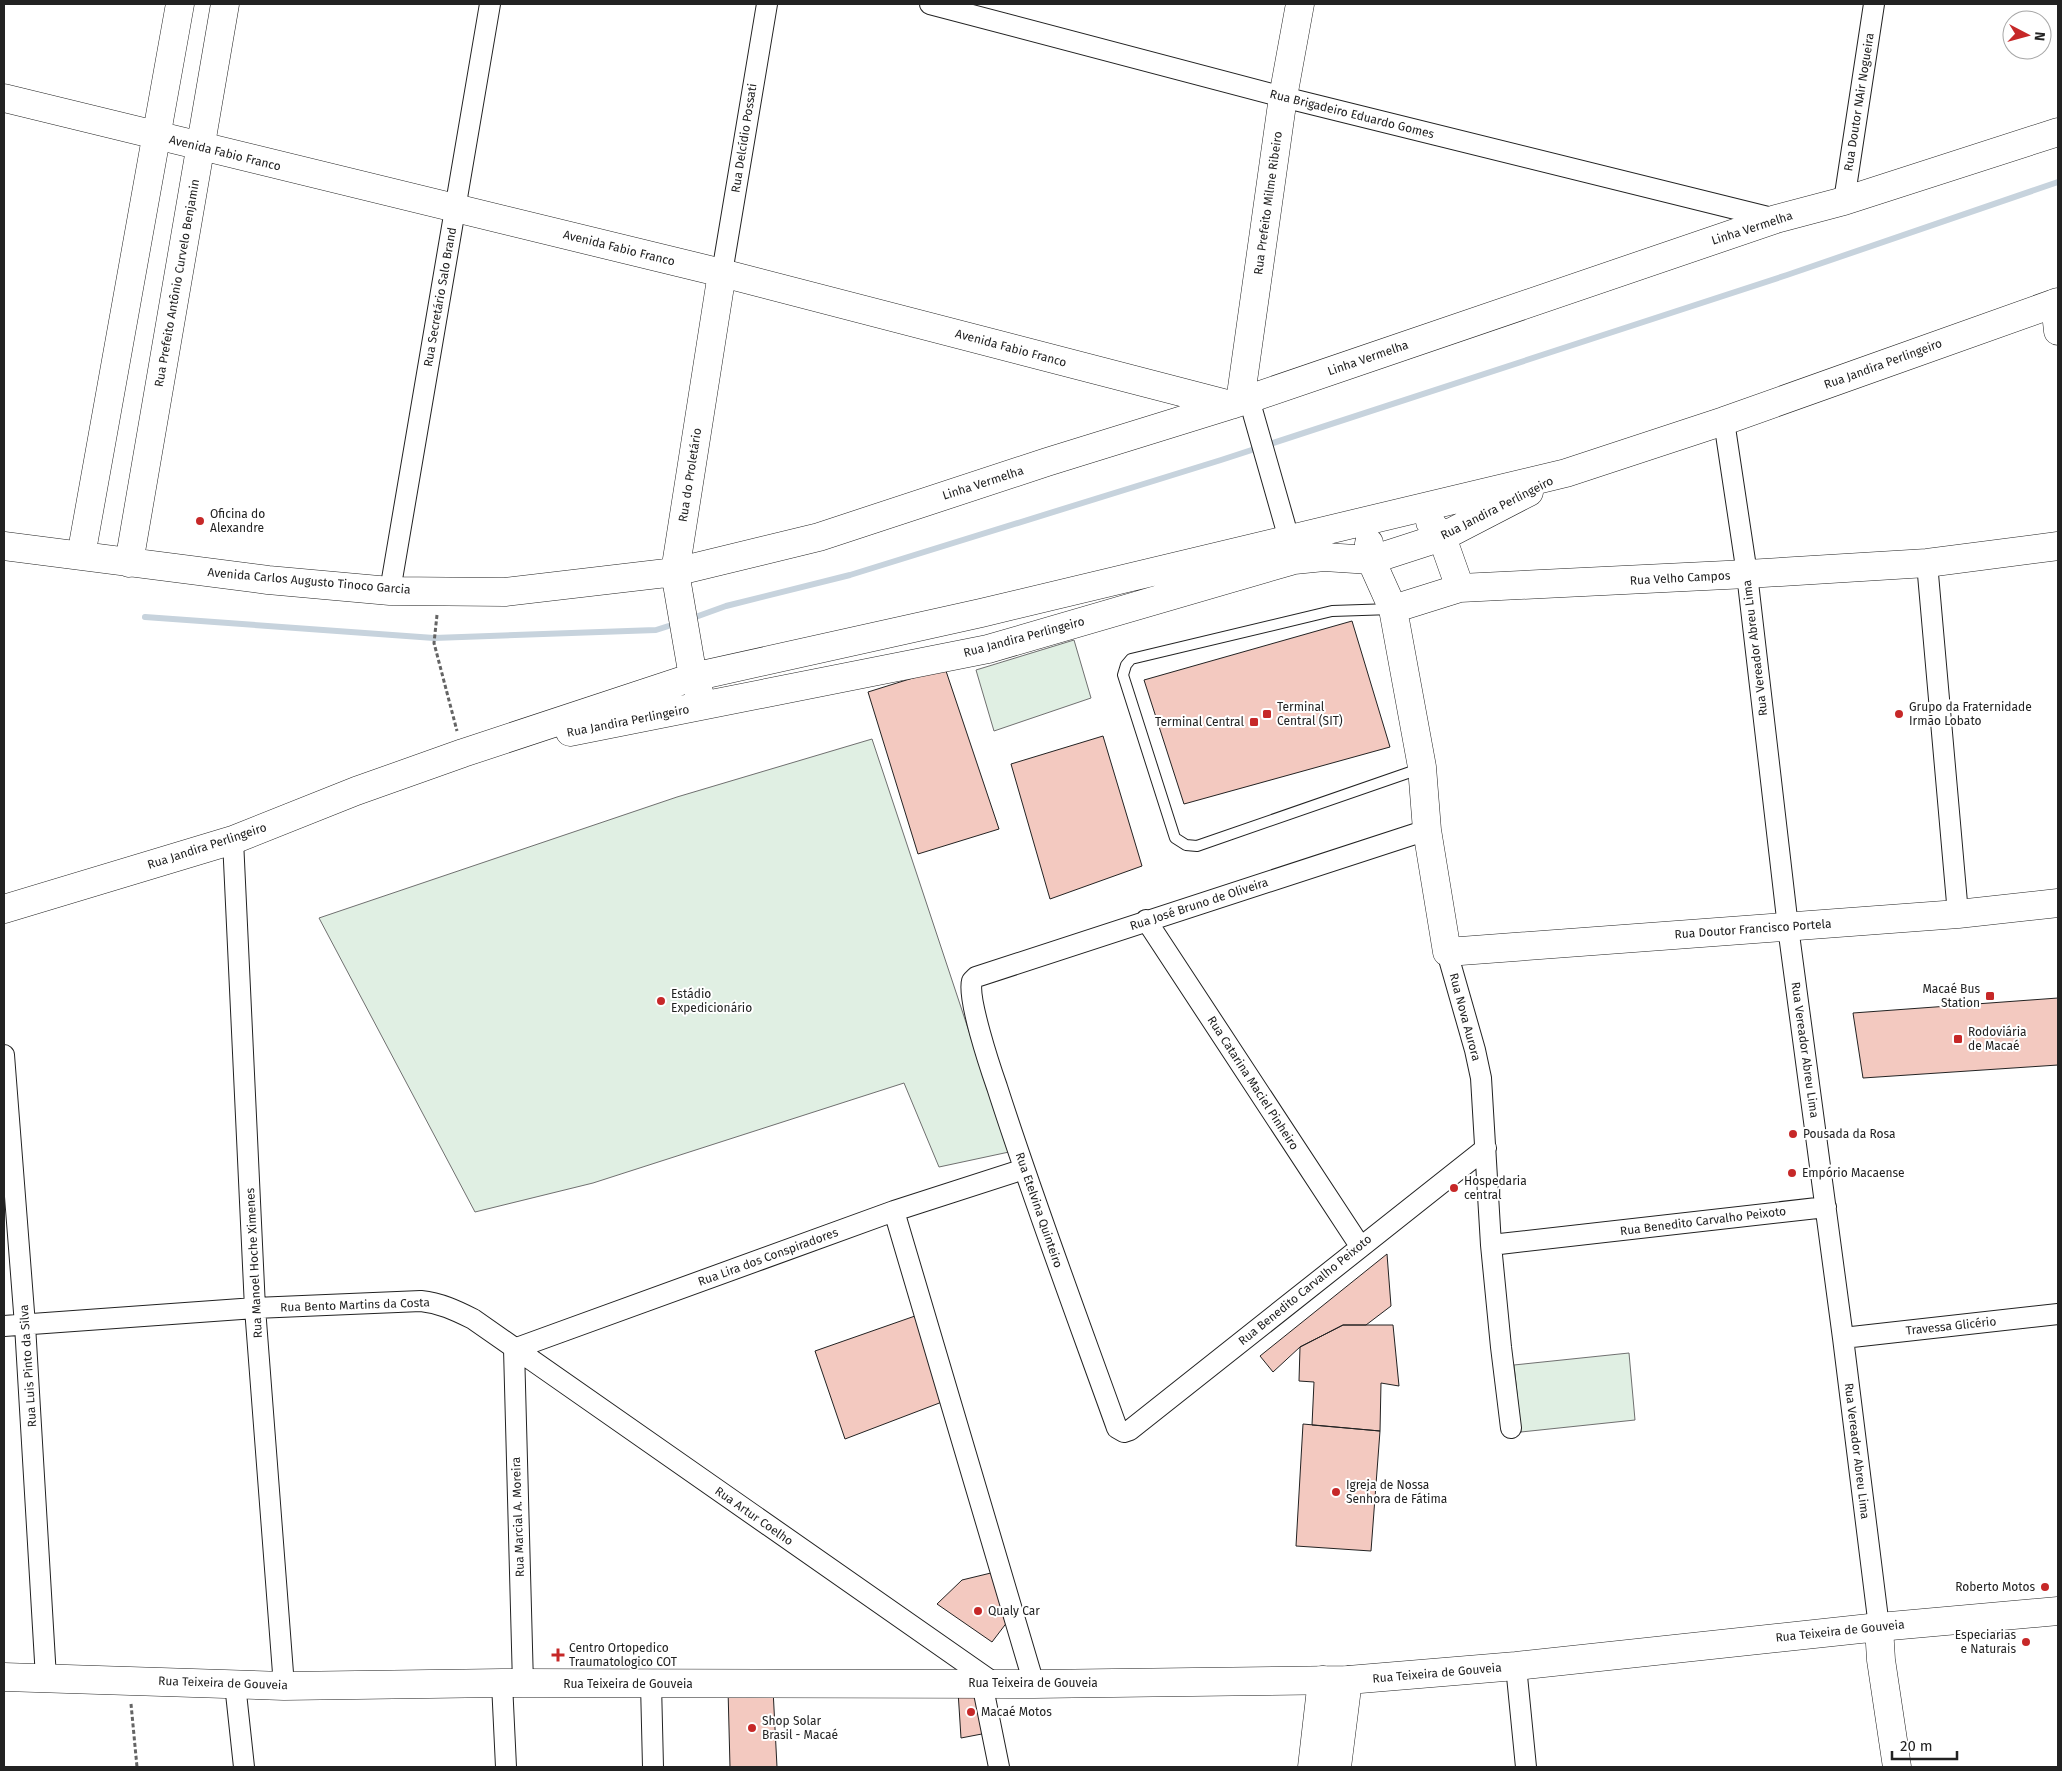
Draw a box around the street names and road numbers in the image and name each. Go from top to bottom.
street label: Rua Doutor NAir Nogueira [1841,32,1877,172]
street label: Rua Delcídio Possati [728,82,760,194]
street label: Rua Brigadeiro Eduardo Gomes [1268,87,1436,141]
street label: Rua Prefeito Milme Ribeiro [1251,130,1285,276]
street label: Avenida Fabio Franco [168,132,282,174]
street label: Rua Prefeito Antônio Curvelo Benjamin [152,178,202,388]
street label: Linha Vermelha [1710,208,1794,248]
street label: Rua Secretário Salo Brand [421,226,459,368]
street label: Avenida Fabio Franco [562,227,676,269]
street label: Avenida Fabio Franco [954,326,1068,370]
street label: Rua Jandira Perlingeiro [1822,336,1944,392]
street label: Linha Vermelha [1326,338,1410,378]
street label: Rua do Proletário [676,427,704,523]
street label: Linha Vermelha [941,463,1025,503]
street label: Rua Jandira Perlingeiro [1438,473,1556,543]
street label: Avenida Carlos Augusto Tinoco Garcia [207,565,411,597]
street label: Rua Velho Campos [1629,568,1731,588]
street label: Rua Vereador Abreu Lima [1740,579,1770,717]
street label: Rua Jandira Perlingeiro [962,614,1086,660]
street label: Rua Jandira Perlingeiro [565,702,691,740]
street label: Rua Jandira Perlingeiro [146,820,268,872]
street label: Rua José Bruno de Oliveira [1128,875,1270,933]
street label: Rua Doutor Francisco Portela [1674,917,1832,941]
street label: Rua Nova Aurora [1447,972,1483,1062]
street label: Rua Vereador Abreu Lima [1789,981,1821,1119]
street label: Rua Catarina Maciel Pinheiro [1205,1014,1301,1152]
street label: Rua Etelvina Quinteiro [1013,1150,1065,1270]
street label: Rua Manoel Hoche Ximenes [243,1187,265,1339]
street label: Rua Benedito Carvalho Peixoto [1619,1204,1787,1238]
street label: Rua Lira dos Conspiradores [696,1225,840,1289]
street label: Rua Benedito Carvalho Peixoto [1236,1232,1374,1348]
street label: Rua Bento Martins da Costa [280,1295,430,1315]
street label: Rua Luis Pinto da Silva [17,1304,39,1428]
street label: Travessa Glicério [1905,1314,1997,1338]
street label: Rua Vereador Abreu Lima [1842,1382,1872,1520]
street label: Rua Marcial A. Moreira [509,1457,527,1577]
street label: Rua Artur Coelho [712,1484,796,1548]
street label: Rua Teixeira de Gouveia [1775,1617,1905,1645]
street label: Rua Teixeira de Gouveia [1372,1660,1502,1686]
street label: Rua Teixeira de Gouveia [158,1674,288,1692]
street label: Rua Teixeira de Gouveia [968,1676,1098,1690]
street label: Rua Teixeira de Gouveia [563,1677,693,1691]

